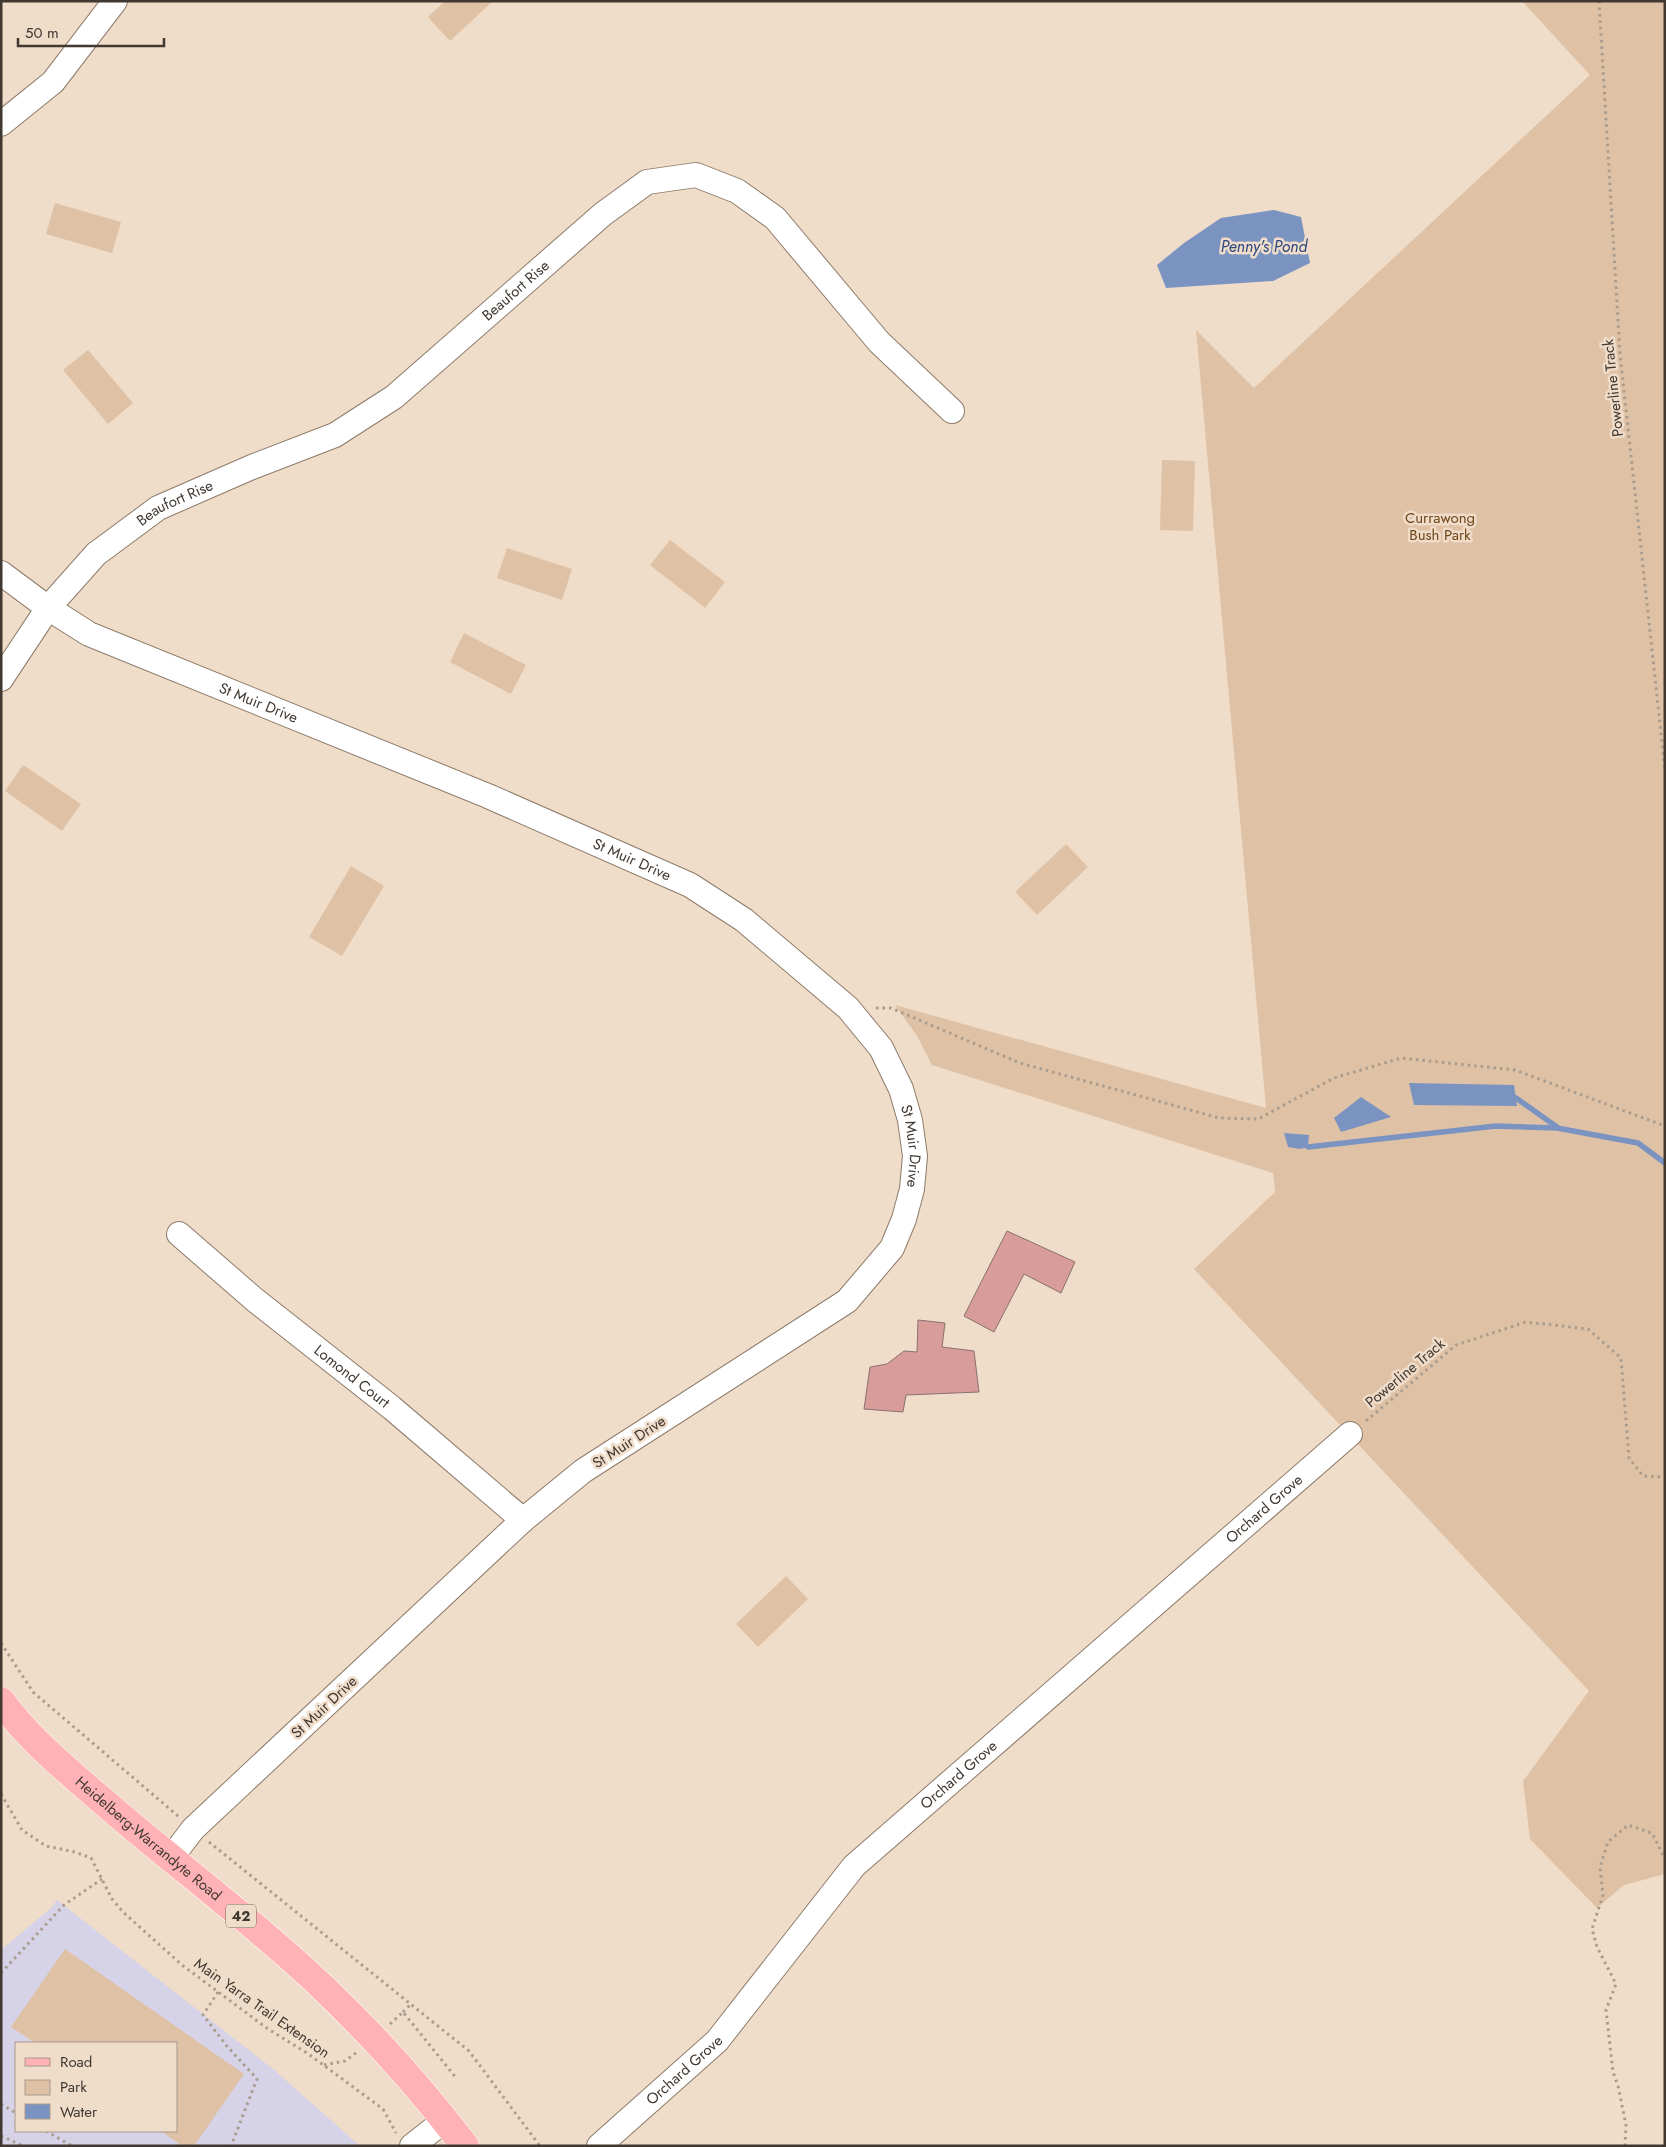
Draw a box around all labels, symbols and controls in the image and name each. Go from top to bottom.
scale bar [18,15,164,47]
text: 50 m [25,22,59,44]
water label: Penny's Pond [1221,235,1308,258]
street label: Beaufort Rise [477,255,554,326]
street label: Powerline Track [1597,338,1629,438]
street label: Beaufort Rise [132,474,217,531]
park label: Currawong Bush Park [1405,507,1475,546]
street label: St Muir Drive [216,677,301,729]
street label: St Muir Drive [589,833,675,886]
street label: St Muir Drive [895,1102,926,1189]
street label: Powerline Track [1360,1333,1450,1413]
street label: Lomond Court [309,1340,395,1413]
street label: St Muir Drive [588,1410,670,1474]
street label: Orchard Grove [1221,1469,1308,1549]
street label: St Muir Drive [286,1670,362,1743]
street label: Orchard Grove [915,1735,1002,1815]
street label: Heidelberg-Warrandyte Road [70,1771,226,1906]
road number: 42 [226,1904,256,1928]
street label: Main Yarra Trail Extension [190,1953,334,2063]
street label: Orchard Grove [641,2031,728,2110]
legend [15,2042,178,2132]
text: Road [60,2051,92,2073]
text: Park [60,2076,87,2098]
text: Water [60,2101,98,2123]

